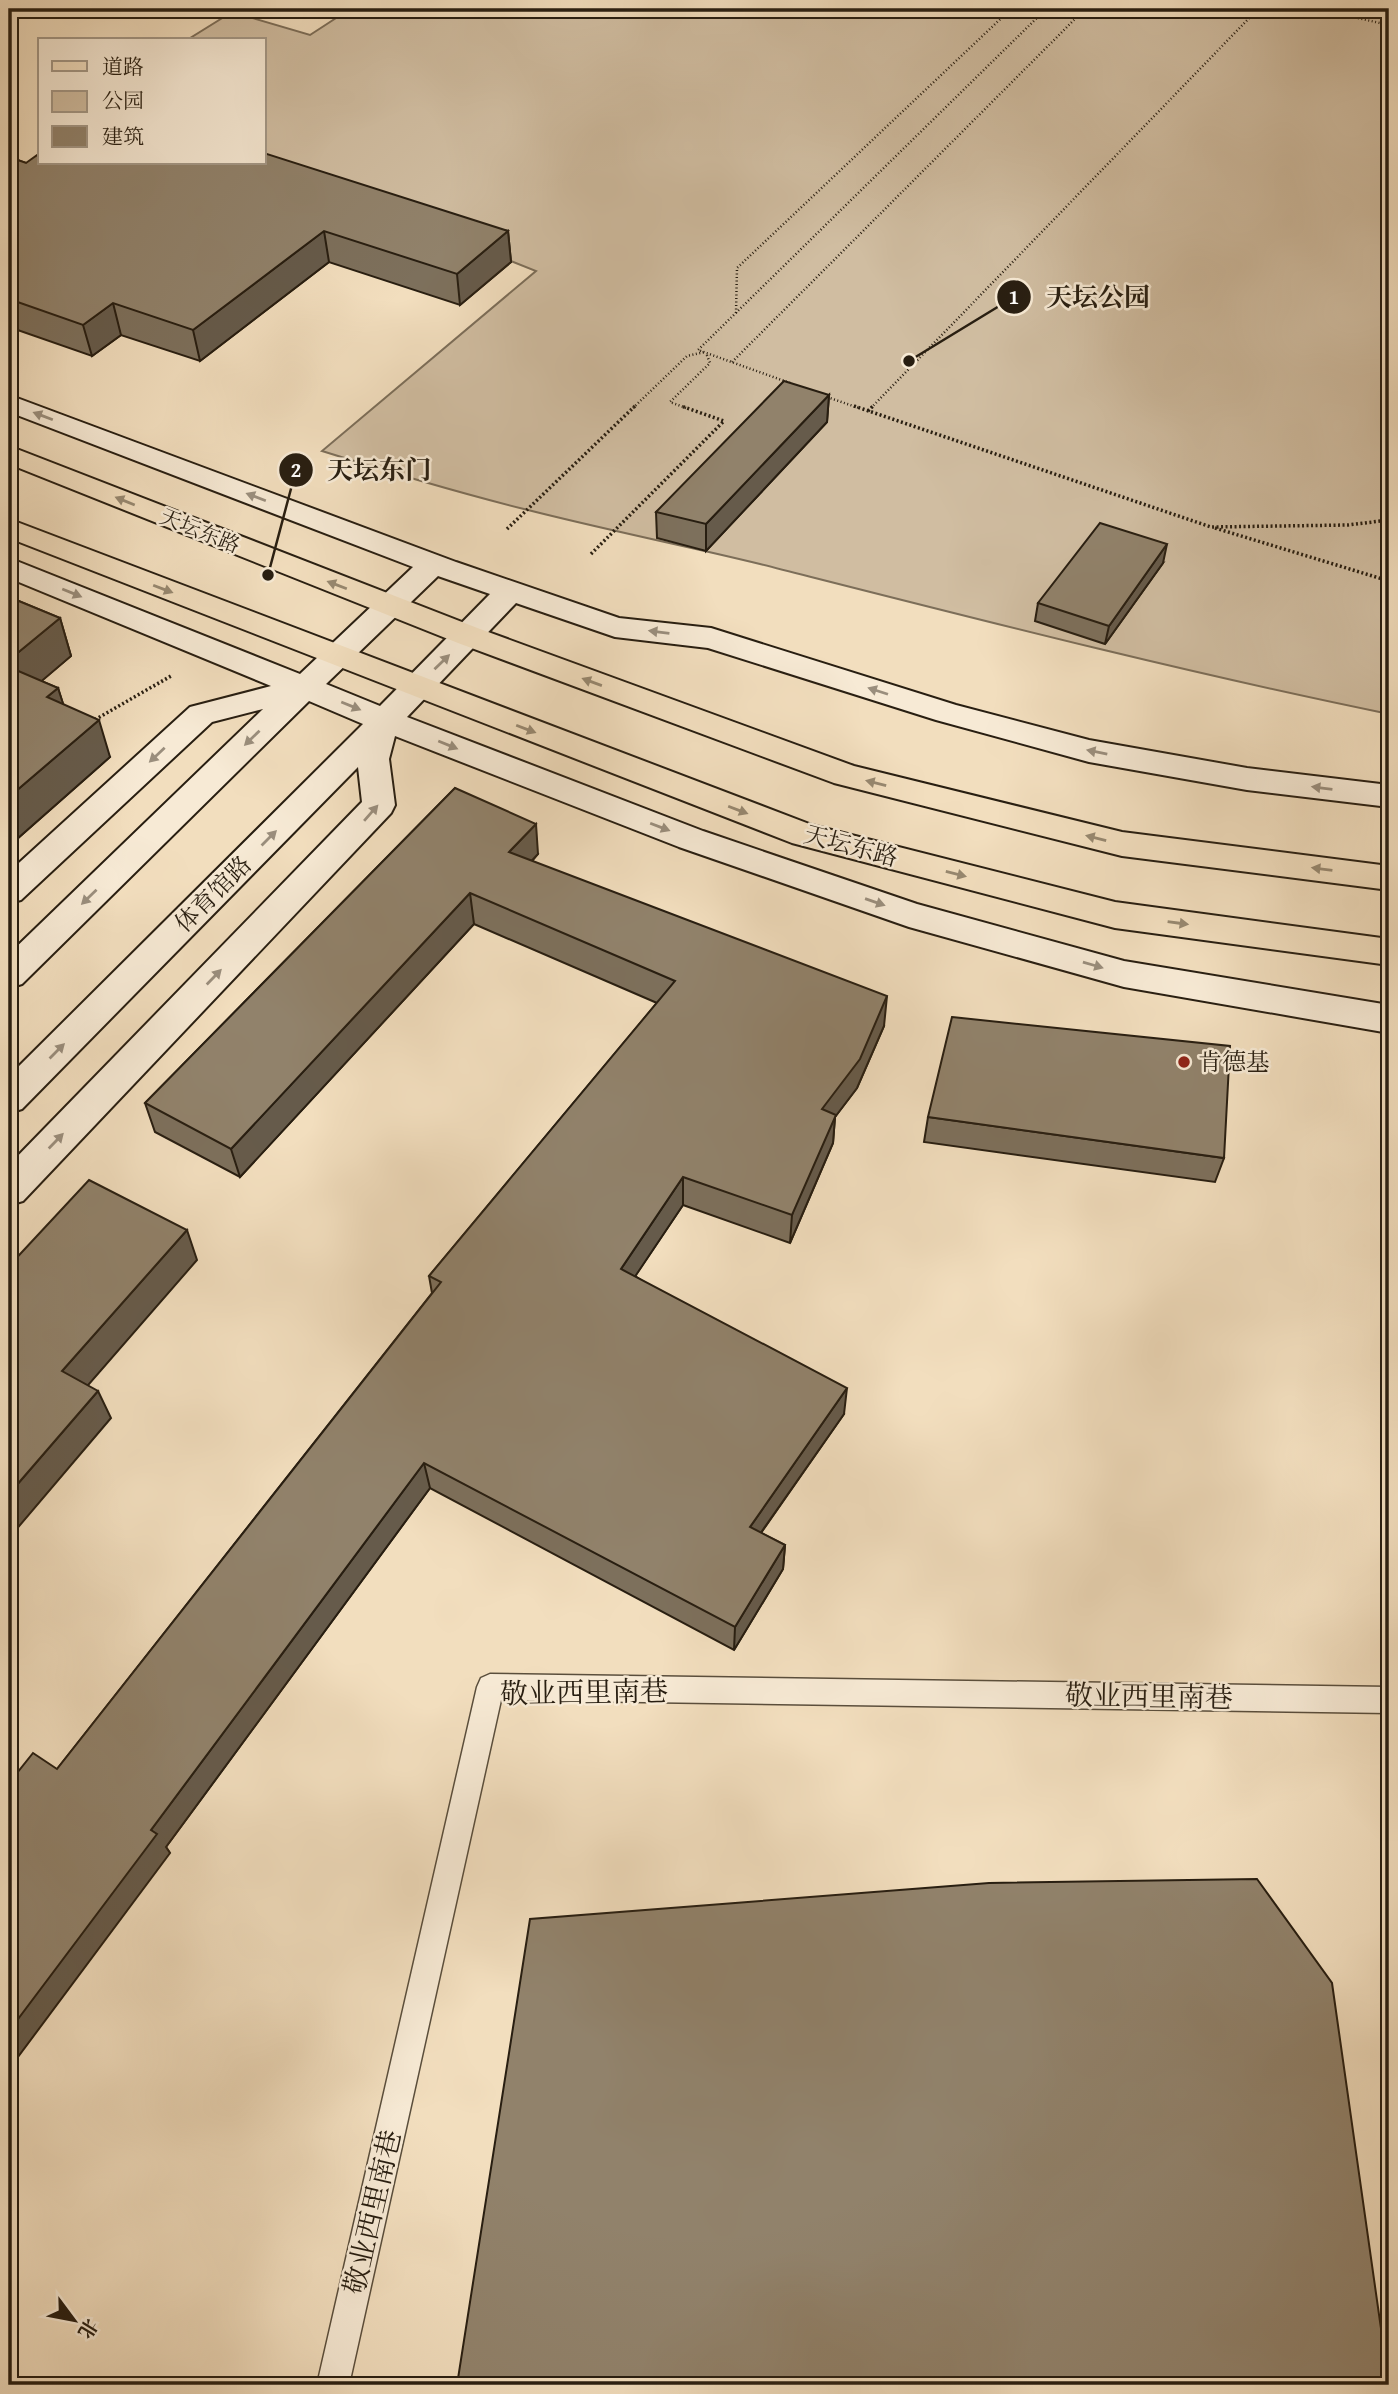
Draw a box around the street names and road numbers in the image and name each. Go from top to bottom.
street label: 天坛东路 [155,500,245,561]
street label: 天坛东路 [800,816,902,875]
street label: 体育馆路 [166,847,259,940]
street label: 敬业西里南巷 [500,1670,668,1713]
street label: 敬业西里南巷 [1065,1674,1233,1717]
street label: 敬业西里南巷 [333,2125,410,2298]

